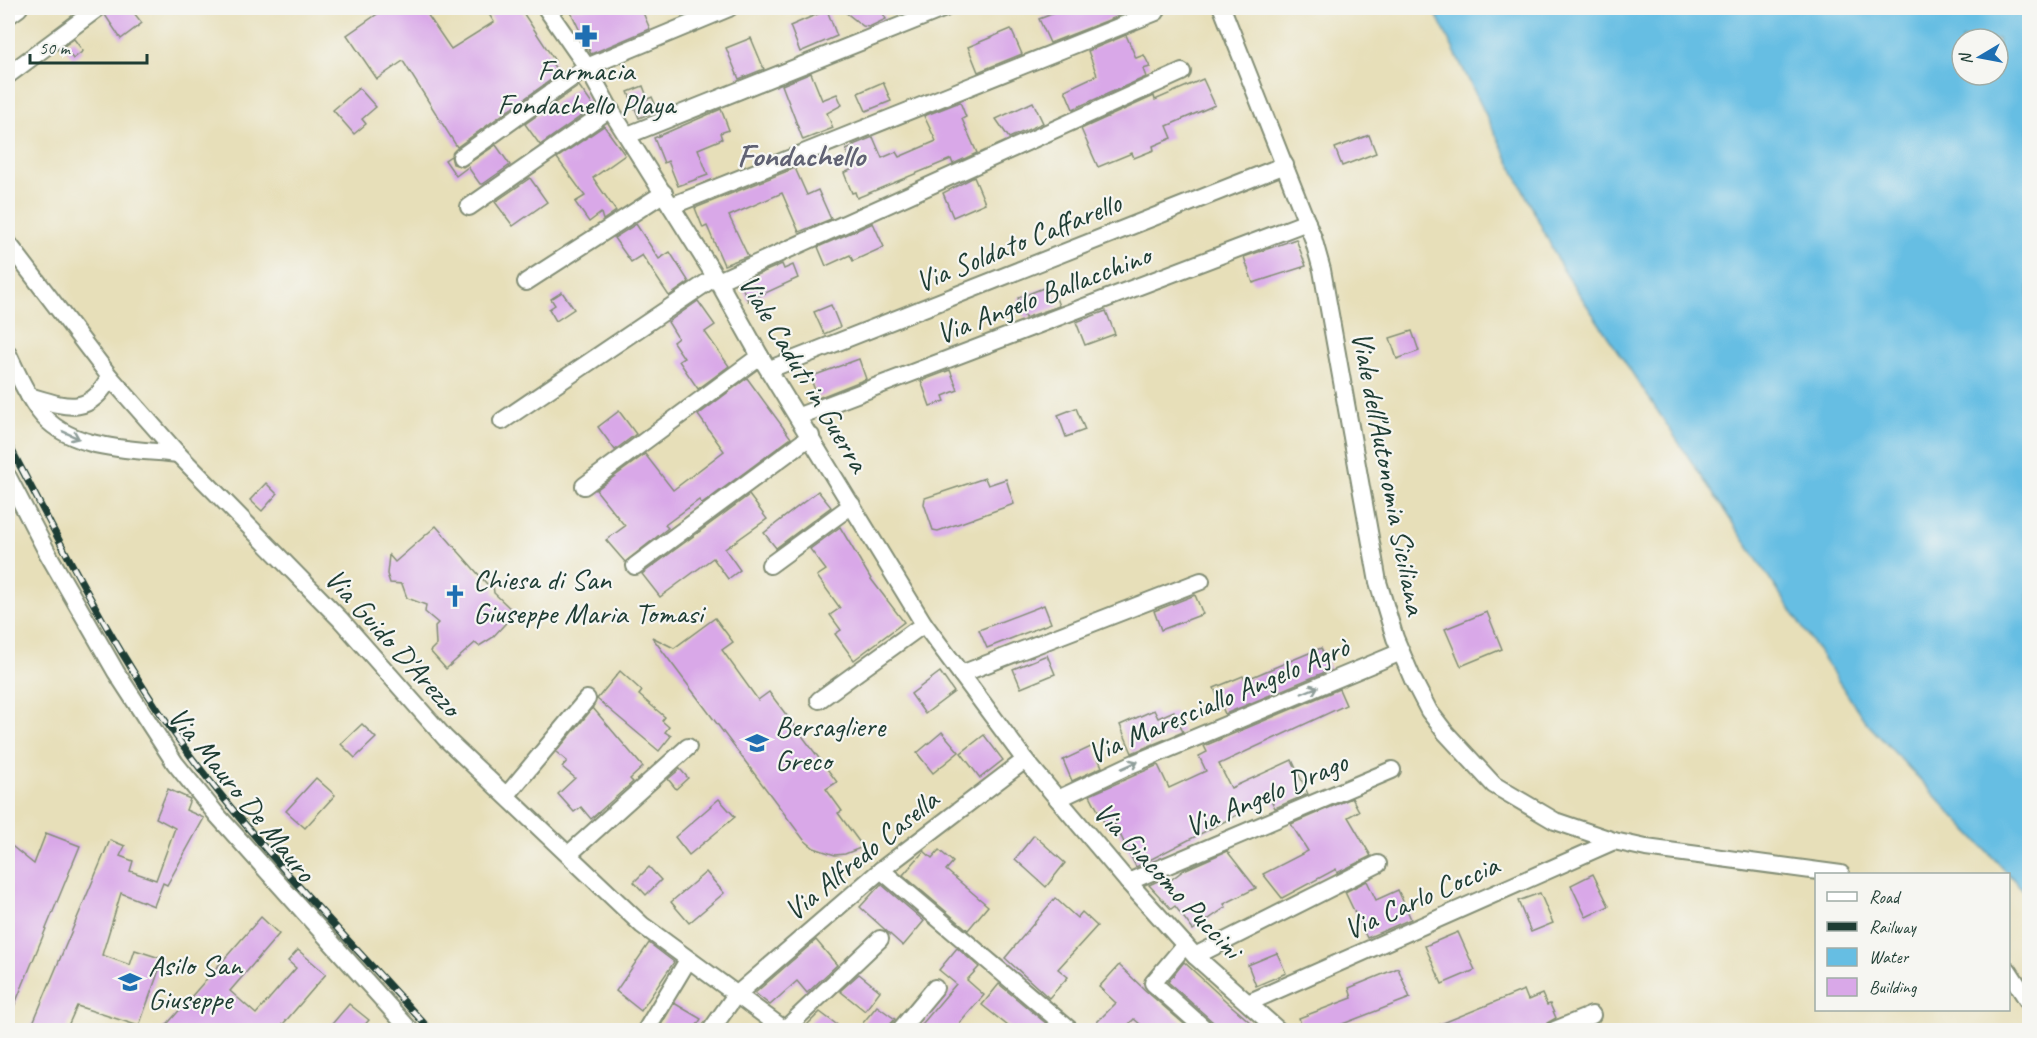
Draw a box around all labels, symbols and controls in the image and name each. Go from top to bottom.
pharmacy icon: Farmacia Fondachello Playa [573,23,599,49]
scale bar [30,27,147,65]
north arrow [1950,27,2010,87]
text: 50 m [39,37,72,59]
text: N [1955,50,1977,66]
place label: Farmacia Fondachello Playa [497,51,678,123]
district label: Fondachello [737,135,867,176]
street label: Via Soldato Caffarello [910,183,1128,301]
street label: Via Angelo Ballacchino [930,234,1159,352]
street label: Viale Caduti in Guerra [730,267,879,480]
street label: Viale dell'Autonomia Siciliana [1343,328,1435,620]
one-way arrow [61,430,79,441]
street label: Via Guido D'Arezzo [316,560,472,727]
place label: Chiesa di San Giuseppe Maria Tomasi [473,560,707,632]
church icon: Chiesa di San Giuseppe Maria Tomasi [442,583,468,609]
street label: Via Maresciallo Angelo Agrò [1082,627,1356,772]
one-way arrow [1300,684,1318,695]
street label: Via Mauro De Mauro [160,699,325,891]
place label: Bersagliere Greco [775,707,887,779]
school or university icon: Bersagliere Greco [744,730,770,756]
street label: Via Angelo Drago [1179,742,1354,845]
one-way arrow [1120,759,1138,770]
street label: Via Alfredo Casella [776,780,948,929]
street label: Via Giacomo Puccini [1085,793,1253,969]
street label: Via Carlo Coccia [1338,845,1506,948]
legend [1815,873,2010,1011]
text: Road [1869,886,1902,908]
text: Railway [1869,916,1917,938]
place label: Asilo San Giuseppe [148,946,243,1018]
text: Water [1869,946,1910,968]
school or university icon: Asilo San Giuseppe [117,969,143,995]
text: Building [1869,976,1918,998]

